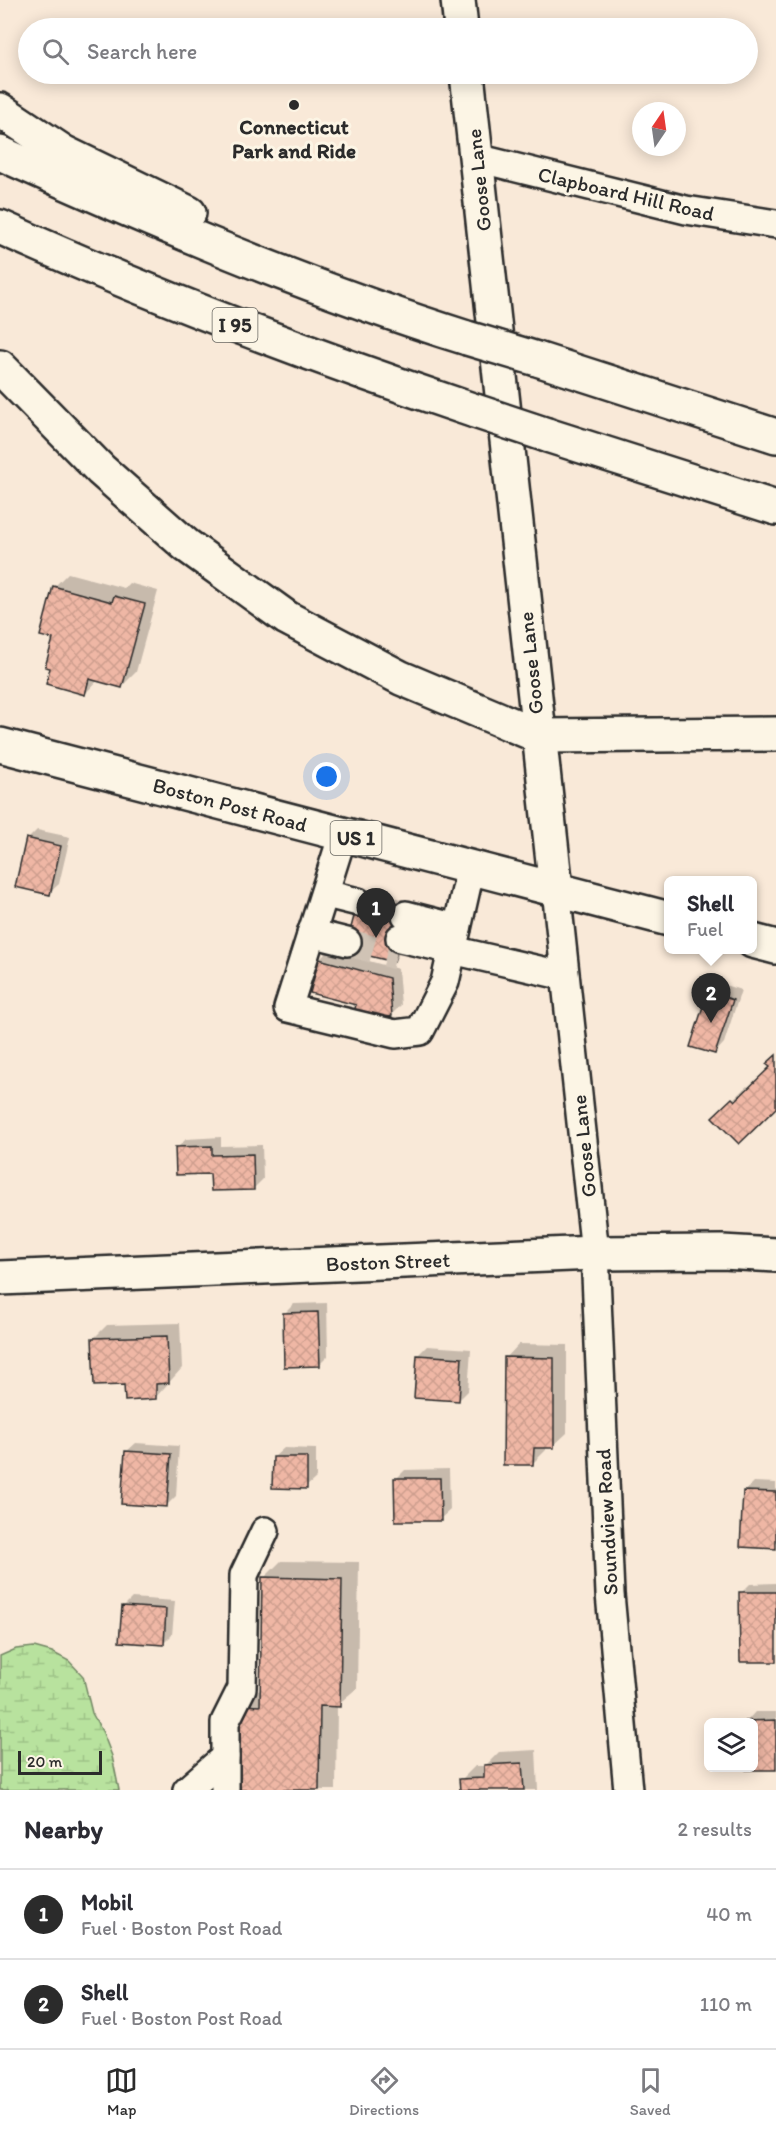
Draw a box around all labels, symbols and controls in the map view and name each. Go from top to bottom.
search box [18,18,758,84]
icon: search [39,35,72,68]
text: Search here [87,38,197,65]
marker: Connecticut Park and Ride [287,98,301,112]
north arrow [632,102,686,156]
place label: Connecticut Park and Ride [232,114,356,163]
street label: Goose Lane [461,128,496,232]
street label: Clapboard Hill Road [536,161,717,226]
road number: I 95 [212,308,258,342]
street label: Goose Lane [513,611,548,715]
your location [312,762,341,791]
street label: Boston Post Road [150,772,311,837]
road number: US 1 [330,821,382,855]
popup [664,876,757,954]
pin: 1 [356,888,395,938]
text: Shell [687,890,734,917]
text: Fuel [687,917,723,941]
pin: 2 [692,974,730,1023]
street label: Goose Lane [566,1094,601,1198]
street label: Boston Street [325,1247,451,1276]
street label: Soundview Road [590,1448,623,1596]
map controls [704,1718,758,1772]
button: layers [704,1718,758,1772]
scale bar [18,1748,102,1776]
text: 20 m [27,1752,62,1771]
text: Nearby [24,1813,103,1845]
text: 2 results [678,1817,752,1841]
text: Mobil [81,1889,133,1916]
text: 1 [39,1902,48,1926]
text: 40 m [706,1902,752,1926]
text: Fuel · Boston Post Road [81,1916,282,1940]
text: Shell [81,1979,128,2006]
text: 2 [38,1992,49,2016]
text: 110 m [700,1992,752,2016]
text: Fuel · Boston Post Road [81,2006,282,2030]
tab: Map [105,2064,138,2119]
tab: Directions [349,2064,419,2119]
tab: Saved [630,2064,671,2119]

